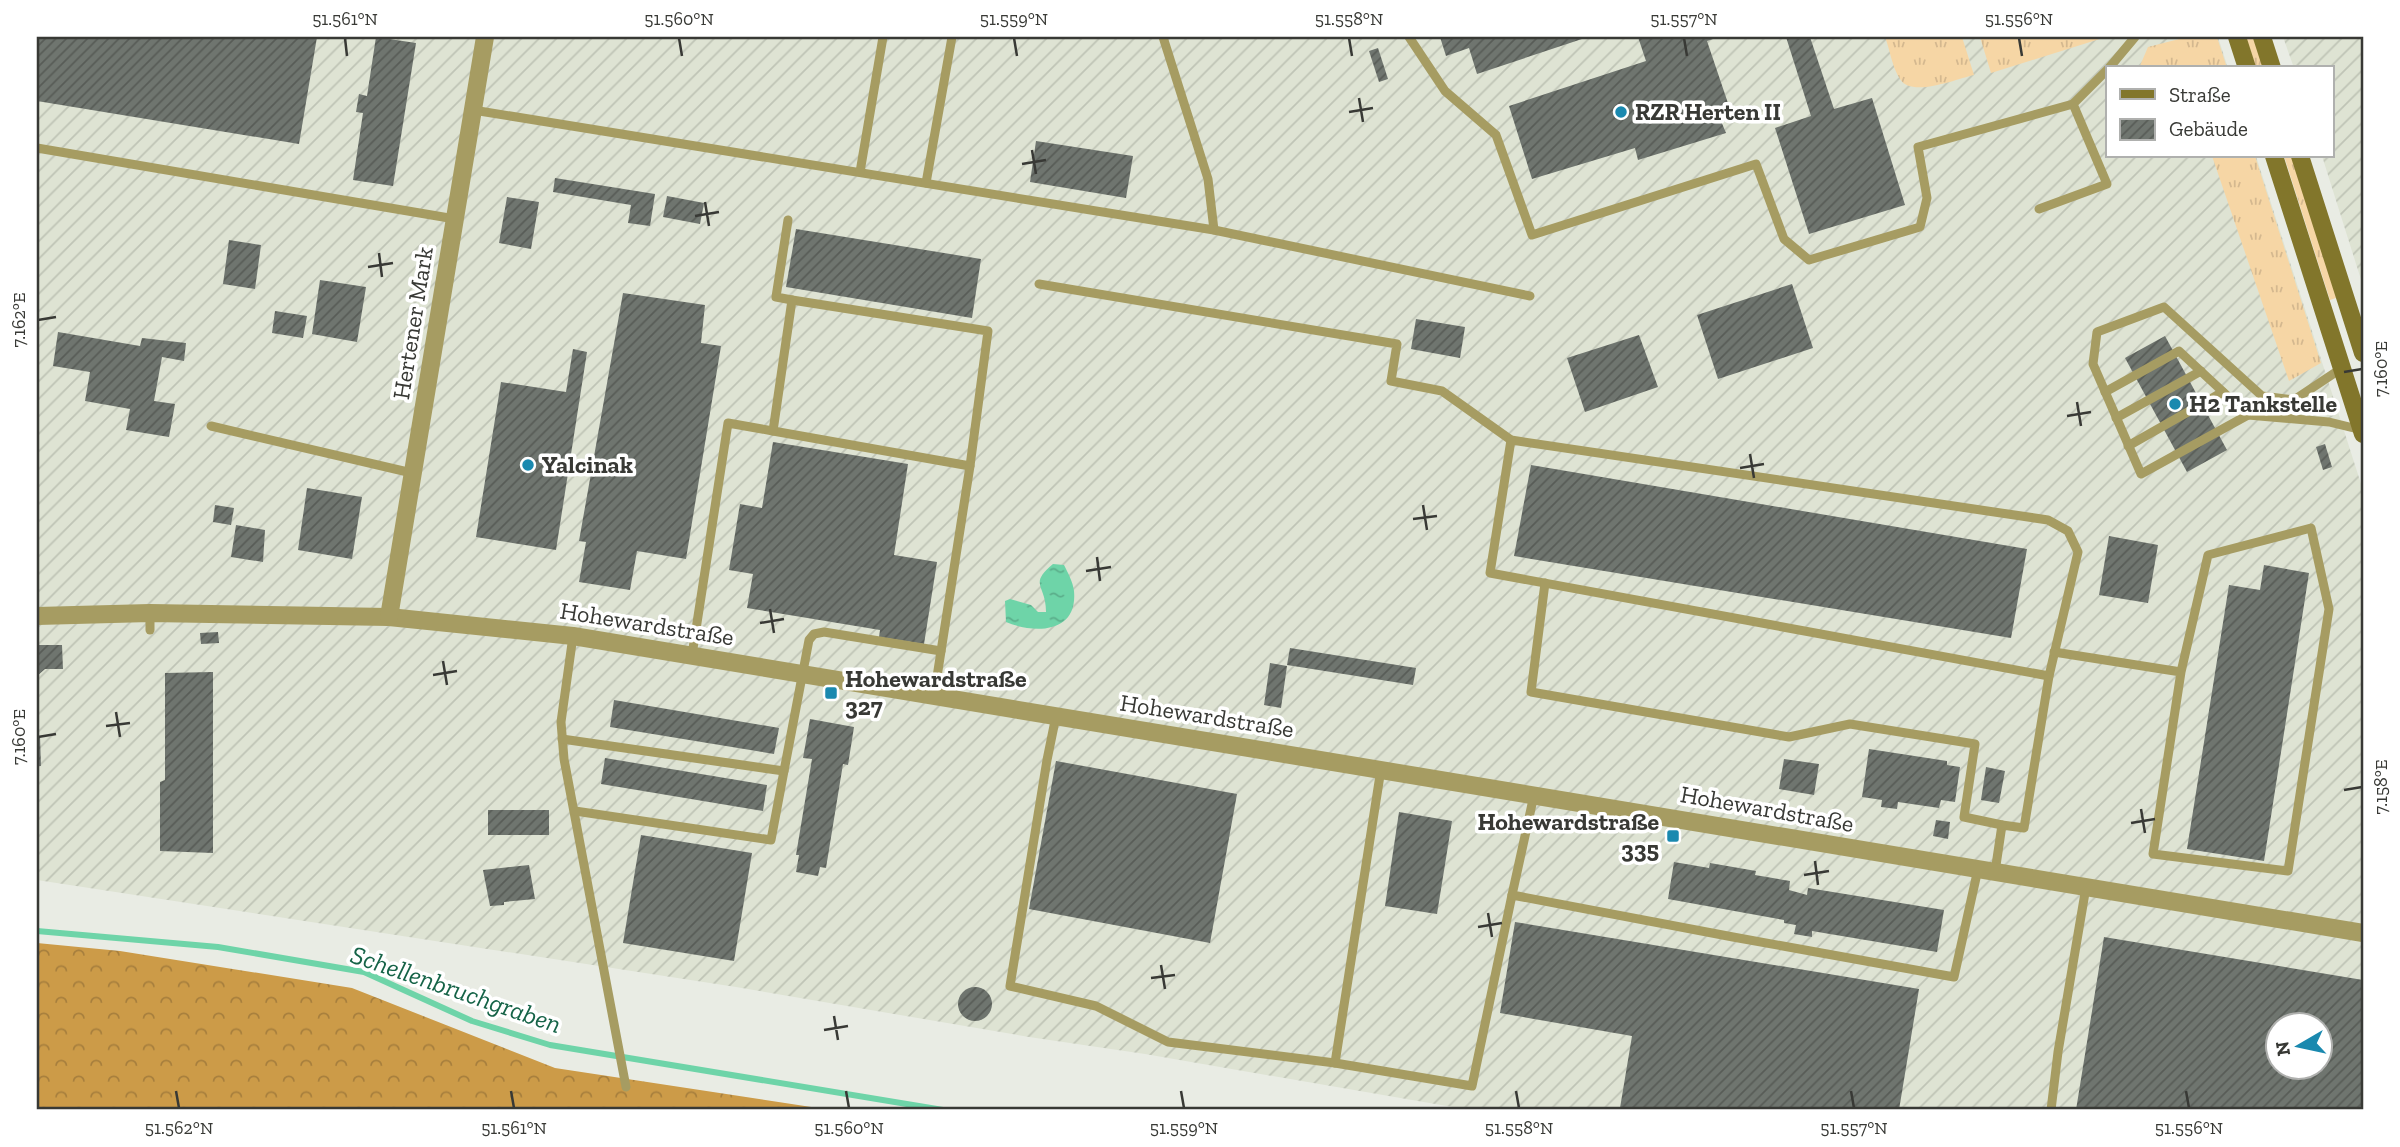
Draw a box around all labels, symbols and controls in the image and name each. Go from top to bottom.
text: 51.561°N [312,8,378,30]
text: 51.560°N [644,8,714,30]
text: 51.559°N [980,8,1048,30]
text: 51.558°N [1315,8,1383,30]
text: 51.557°N [1650,8,1718,30]
text: 51.556°N [1985,8,2053,30]
legend [2106,66,2334,158]
text: Straße [2169,82,2231,107]
place label: RZR Herten II [1635,97,1781,126]
marker: RZR Herten II [1613,104,1629,120]
text: Gebäude [2169,116,2248,141]
street label: Hertener Mark [386,244,439,401]
text: 7.162°E [8,293,30,347]
text: 7.160°E [2370,341,2392,397]
place label: H2 Tankstelle [2189,389,2337,418]
marker: H2 Tankstelle [2167,396,2183,412]
place label: Yalcinak [542,450,633,479]
marker: Yalcinak [520,457,536,473]
street label: Hohewardstraße [558,595,736,652]
place label: Hohewardstraße 327 [845,664,1027,721]
marker: Hohewardstraße 327 [823,685,839,701]
street label: Hohewardstraße [1118,687,1296,744]
text: 7.160°E [8,709,30,765]
text: 7.158°E [2370,760,2392,815]
street label: Hohewardstraße [1678,779,1856,838]
place label: Hohewardstraße 335 [1477,807,1659,864]
marker: Hohewardstraße 335 [1665,828,1681,844]
water label: Schellenbruchgraben [347,938,565,1040]
north arrow [2264,1010,2334,1080]
text: N [2270,1040,2295,1058]
text: 51.562°N [145,1117,213,1139]
text: 51.561°N [481,1117,547,1139]
text: 51.560°N [814,1117,884,1139]
text: 51.559°N [1150,1117,1218,1139]
text: 51.558°N [1485,1117,1553,1139]
text: 51.557°N [1820,1117,1888,1139]
text: 51.556°N [2155,1117,2223,1139]

